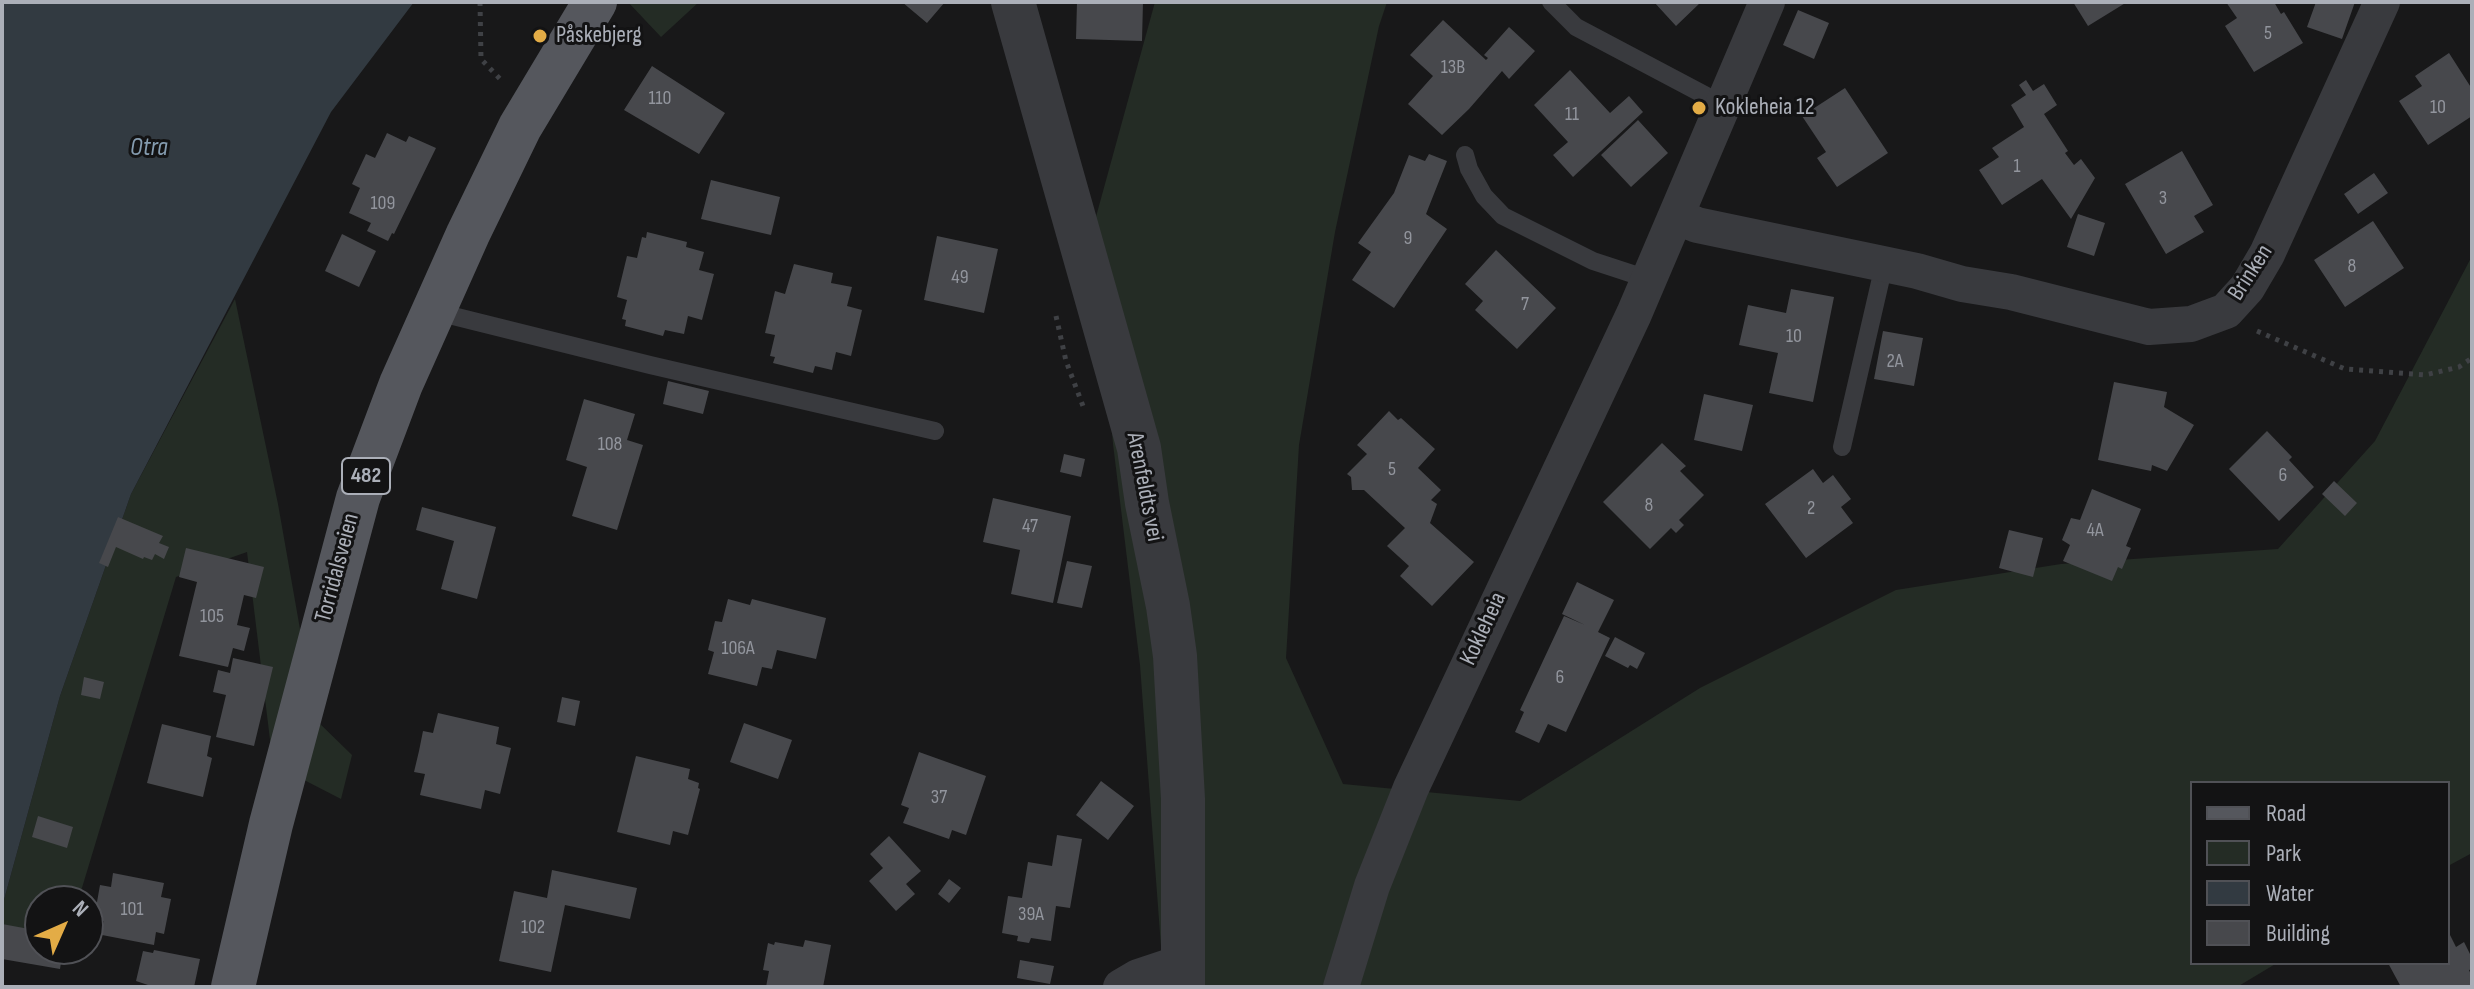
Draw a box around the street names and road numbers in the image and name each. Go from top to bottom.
street label: Brinken [2222,240,2280,306]
street label: Arenfeldts vei [1119,430,1169,544]
road number: 482 [342,458,390,494]
street label: Torridalsveien [310,510,366,626]
street label: Kokleheia [1455,588,1513,670]

